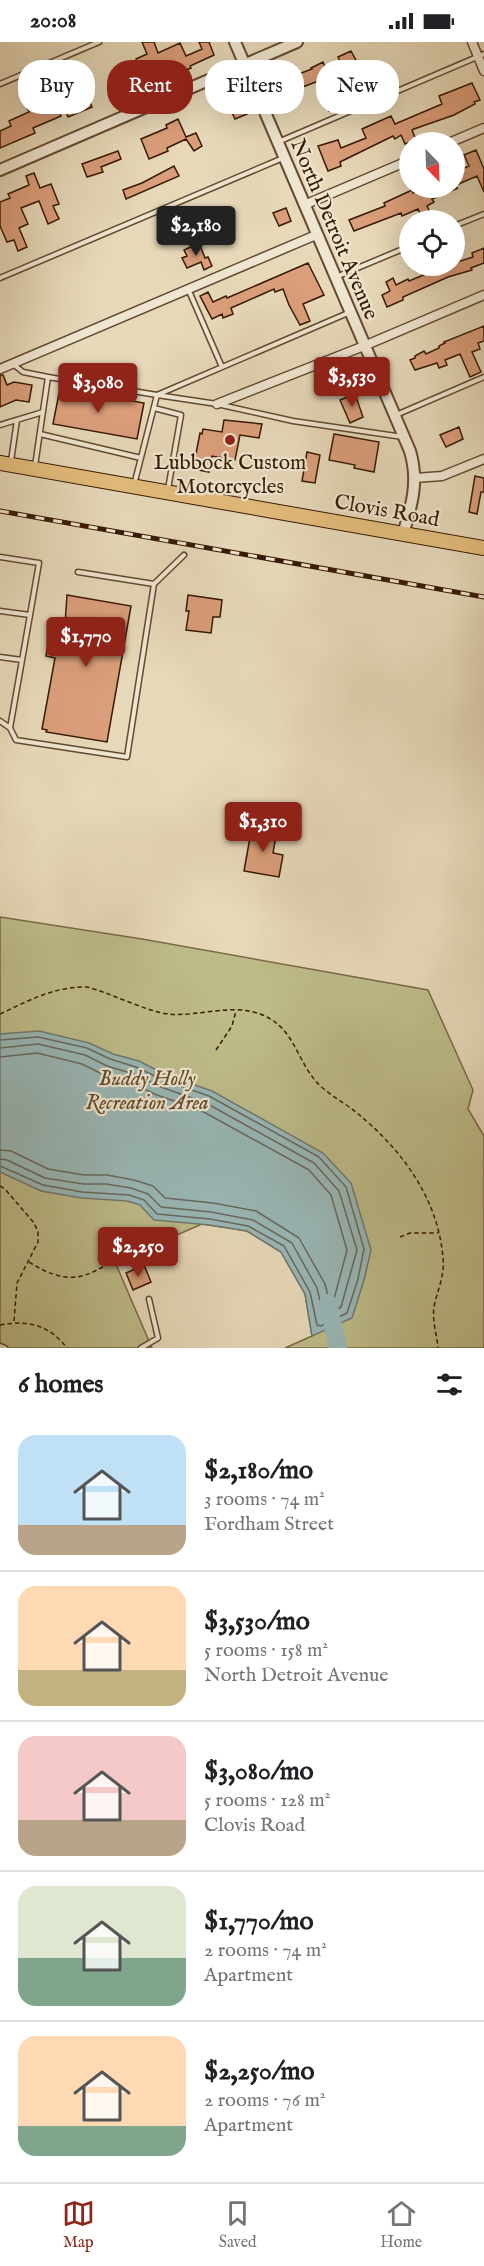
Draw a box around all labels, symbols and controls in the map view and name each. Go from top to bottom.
text: 20:08 [30,7,76,35]
chip: Buy [18,60,95,114]
chip: Rent [107,60,193,114]
chip: Filters [205,60,304,114]
chip: New [316,60,399,114]
north arrow [399,132,465,198]
map controls [399,132,465,276]
street label: North Detroit Avenue [283,135,384,324]
pin: $2,180 [147,206,245,257]
button: locate [399,210,465,276]
text: $2,180 [171,213,221,238]
pin: $3,530 [303,357,401,408]
pin: $3,080 [49,363,147,414]
text: $3,530 [328,364,376,389]
text: $3,080 [72,370,124,395]
marker: Lubbock Custom Motorcycles [223,433,237,447]
place label: Lubbock Custom Motorcycles [154,450,306,501]
street label: Clovis Road [332,489,442,534]
pin: $1,770 [37,617,135,668]
text: $1,770 [60,624,112,649]
pin: $1,310 [214,802,312,853]
text: $1,310 [239,809,287,834]
park label: Buddy Holly Recreation Area [85,1066,209,1117]
pin: $2,250 [89,1227,187,1278]
text: $2,250 [112,1234,164,1259]
text: 6 homes [18,1368,103,1401]
icon: filters [433,1368,466,1401]
text: $2,180/mo [204,1454,313,1487]
icon: home [66,1459,138,1531]
text: 3 rooms · 74 m² [204,1487,325,1512]
text: Fordham Street [204,1512,334,1537]
text: $3,530/mo [204,1605,310,1638]
icon: home [66,1610,138,1682]
text: 5 rooms · 158 m² [204,1638,328,1663]
text: North Detroit Avenue [204,1663,388,1688]
text: $3,080/mo [204,1755,314,1788]
icon: home [66,1760,138,1832]
text: 5 rooms · 128 m² [204,1788,330,1813]
text: Clovis Road [204,1813,305,1838]
text: $1,770/mo [204,1905,314,1938]
icon: home [66,1910,138,1982]
text: 2 rooms · 74 m² [204,1938,327,1963]
text: Apartment [204,1963,293,1988]
text: $2,250/mo [204,2055,315,2088]
icon: home [66,2060,138,2132]
text: 2 rooms · 76 m² [204,2088,325,2113]
text: Apartment [204,2113,293,2138]
tab: Map [62,2197,95,2253]
tab: Saved [219,2197,257,2253]
tab: Home [380,2197,422,2253]

